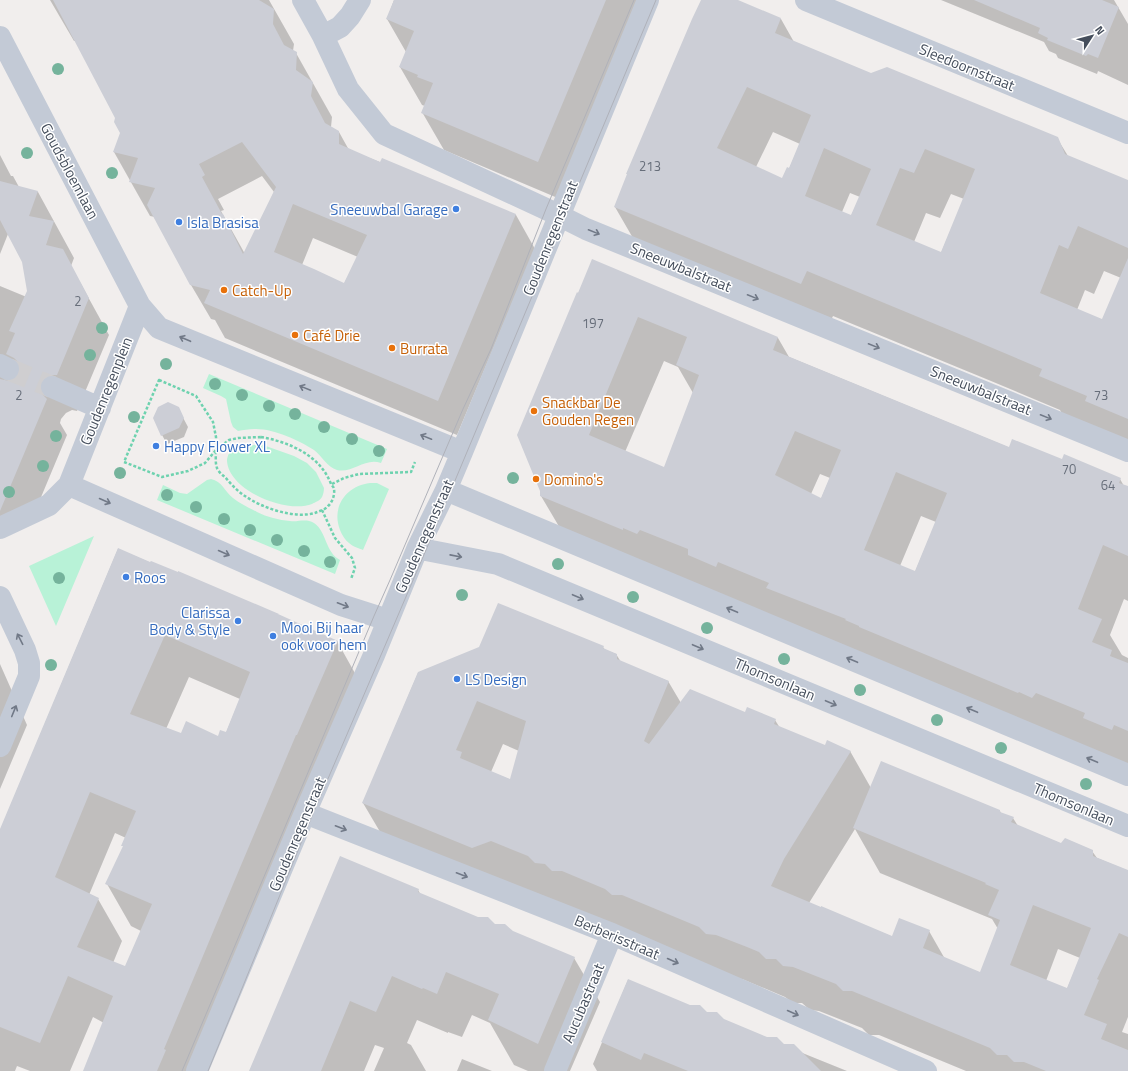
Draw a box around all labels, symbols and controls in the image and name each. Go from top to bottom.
north arrow [1072,16,1112,56]
text: N [1091,22,1109,38]
street label: Sleedoornstraat [916,37,1019,97]
street label: Goudsbloemlaan [35,119,105,223]
house number: 213 [639,156,661,176]
street label: Goudenregenstraat [516,176,584,299]
place label: Sneeuwbal Garage [330,198,448,221]
marker: Sneeuwbal Garage [451,204,461,214]
place label: Isla Brasisa [187,211,259,234]
marker: Isla Brasisa [174,217,184,227]
one-way arrow [588,228,600,236]
street label: Sneeuwbalstraat [627,236,736,298]
place label: Catch-Up [232,279,292,302]
marker: Catch-Up [219,285,229,295]
house number: 2 [74,291,82,311]
one-way arrow [747,294,759,301]
house number: 197 [582,313,604,333]
place label: Café Drie [303,324,360,347]
marker: Café Drie [290,330,300,340]
street label: Goudenregenplein [74,333,138,449]
one-way arrow [180,334,192,342]
place label: Burrata [400,337,448,360]
marker: Burrata [387,343,397,353]
one-way arrow [867,343,879,351]
street label: Sneeuwbalstraat [927,359,1036,421]
one-way arrow [300,384,312,391]
house number: 2 [15,385,23,405]
house number: 73 [1094,385,1108,405]
place label: Snackbar De Gouden Regen [542,391,634,431]
marker: Snackbar De Gouden Regen [529,406,539,416]
one-way arrow [1039,414,1051,421]
one-way arrow [420,433,432,440]
place label: Happy Flower XL [164,435,270,458]
marker: Happy Flower XL [151,441,161,451]
house number: 70 [1062,459,1076,479]
place label: Domino's [544,468,603,491]
marker: Domino's [531,474,541,484]
street label: Goudenregenstraat [389,475,460,597]
house number: 64 [1101,475,1115,495]
one-way arrow [98,498,110,505]
one-way arrow [217,550,229,557]
one-way arrow [449,552,462,560]
place label: Roos [134,566,166,589]
marker: Roos [121,572,131,582]
one-way arrow [572,594,584,602]
place label: Clarissa Body & Style [149,601,230,641]
one-way arrow [336,602,349,609]
one-way arrow [727,605,739,613]
marker: Clarissa Body & Style [233,616,243,626]
place label: Mooi Bij haar ook voor hem [281,616,367,656]
marker: Mooi Bij haar ook voor hem [268,631,278,641]
one-way arrow [15,633,23,645]
one-way arrow [692,644,704,652]
street label: Thomsonlaan [731,652,819,706]
one-way arrow [847,656,859,663]
place label: LS Design [465,668,527,691]
marker: LS Design [452,674,462,684]
one-way arrow [825,699,837,707]
one-way arrow [11,705,19,717]
one-way arrow [967,706,979,713]
one-way arrow [1086,756,1098,764]
street label: Goudenregenstraat [263,773,332,895]
street label: Thomsonlaan [1030,777,1118,831]
one-way arrow [335,824,347,832]
one-way arrow [456,872,468,880]
street label: Berberisstraat [571,909,664,966]
one-way arrow [667,958,679,965]
street label: Aucubastraat [556,959,610,1046]
one-way arrow [786,1010,798,1017]

